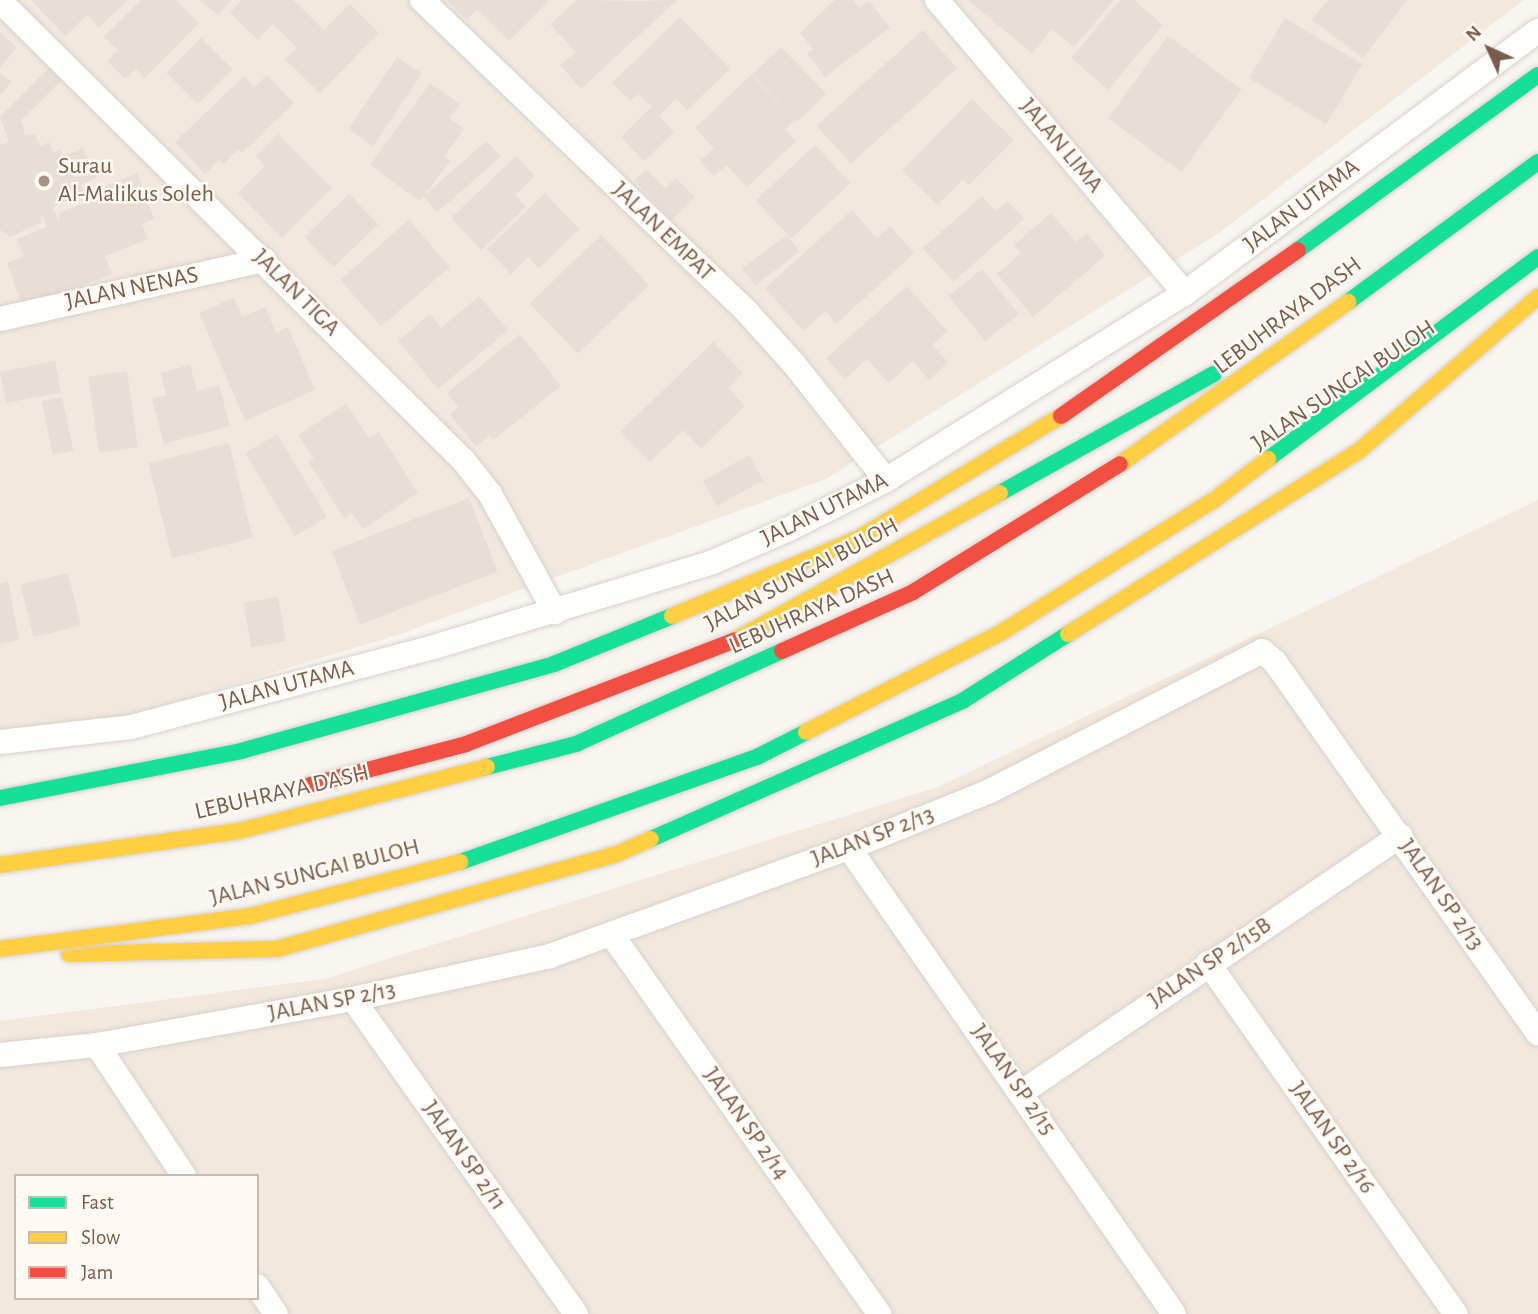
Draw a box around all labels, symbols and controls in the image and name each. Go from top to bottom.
north arrow [1454,14,1524,84]
text: N [1462,22,1485,45]
street label: JALAN LIMA [1013,93,1109,199]
place label: Surau Al-Malikus Soleh [58,153,214,209]
street label: JALAN UTAMA [1238,153,1366,259]
marker: Surau Al-Malikus Soleh [36,173,52,189]
street label: JALAN EMPAT [606,176,720,288]
street label: JALAN TIGA [246,243,346,343]
street label: LEBUHRAYA DASH [1208,251,1368,381]
street label: JALAN NENAS [63,261,201,317]
street label: JALAN SUNGAI BULOH [1247,314,1441,458]
street label: JALAN UTAMA [757,467,893,553]
street label: JALAN SUNGAI BULOH [700,512,904,638]
street label: LEBUHRAYA DASH [725,563,899,661]
street label: JALAN UTAMA [217,654,357,718]
street label: LEBUHRAYA DASH [192,759,372,827]
street label: JALAN SP 2/13 [808,800,938,874]
street label: JALAN SUNGAI BULOH [207,833,423,913]
street label: JALAN SP 2/13 [1392,834,1490,956]
street label: JALAN SP 2/15B [1143,911,1277,1015]
street label: JALAN SP 2/13 [266,976,398,1028]
street label: JALAN SP 2/15 [964,1019,1062,1141]
street label: JALAN SP 2/14 [697,1062,795,1186]
street label: JALAN SP 2/16 [1283,1076,1381,1200]
street label: JALAN SP 2/11 [416,1095,512,1217]
legend [14,1174,259,1300]
text: Fast [81,1192,114,1213]
text: Slow [81,1227,120,1248]
text: Jam [81,1262,113,1283]

